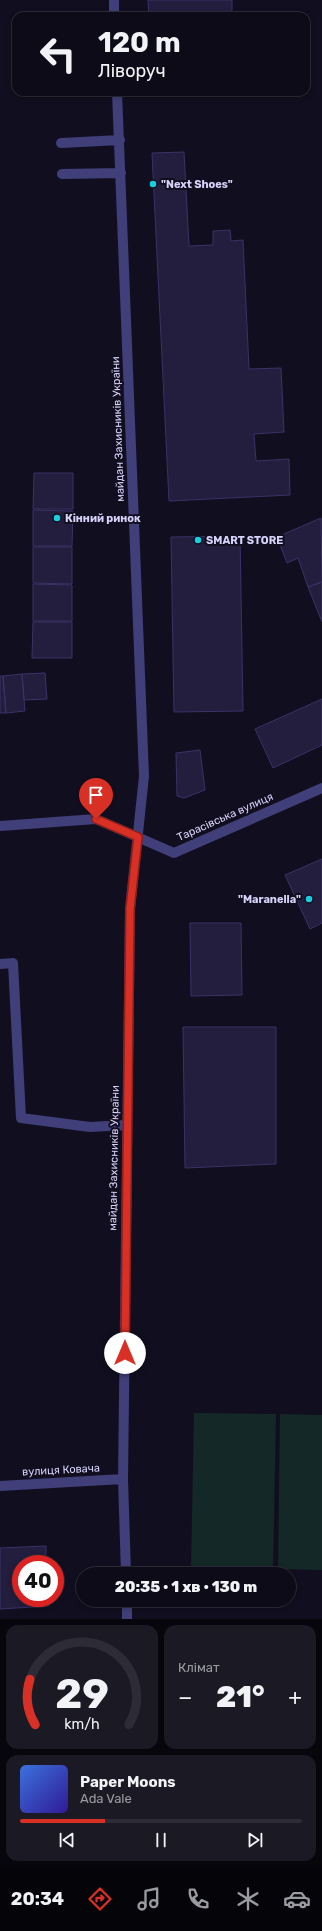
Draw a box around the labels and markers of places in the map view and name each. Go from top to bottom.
place label: "Next Shoes" [161,178,233,191]
marker: "Next Shoes" [148,179,158,189]
place label: Кінний ринок [65,512,141,525]
marker: Кінний ринок [52,513,62,523]
place label: SMART STORE [206,534,283,547]
marker: SMART STORE [193,535,203,545]
pin [79,778,113,819]
place label: "Maranella" [238,893,301,906]
marker: "Maranella" [304,894,314,904]

